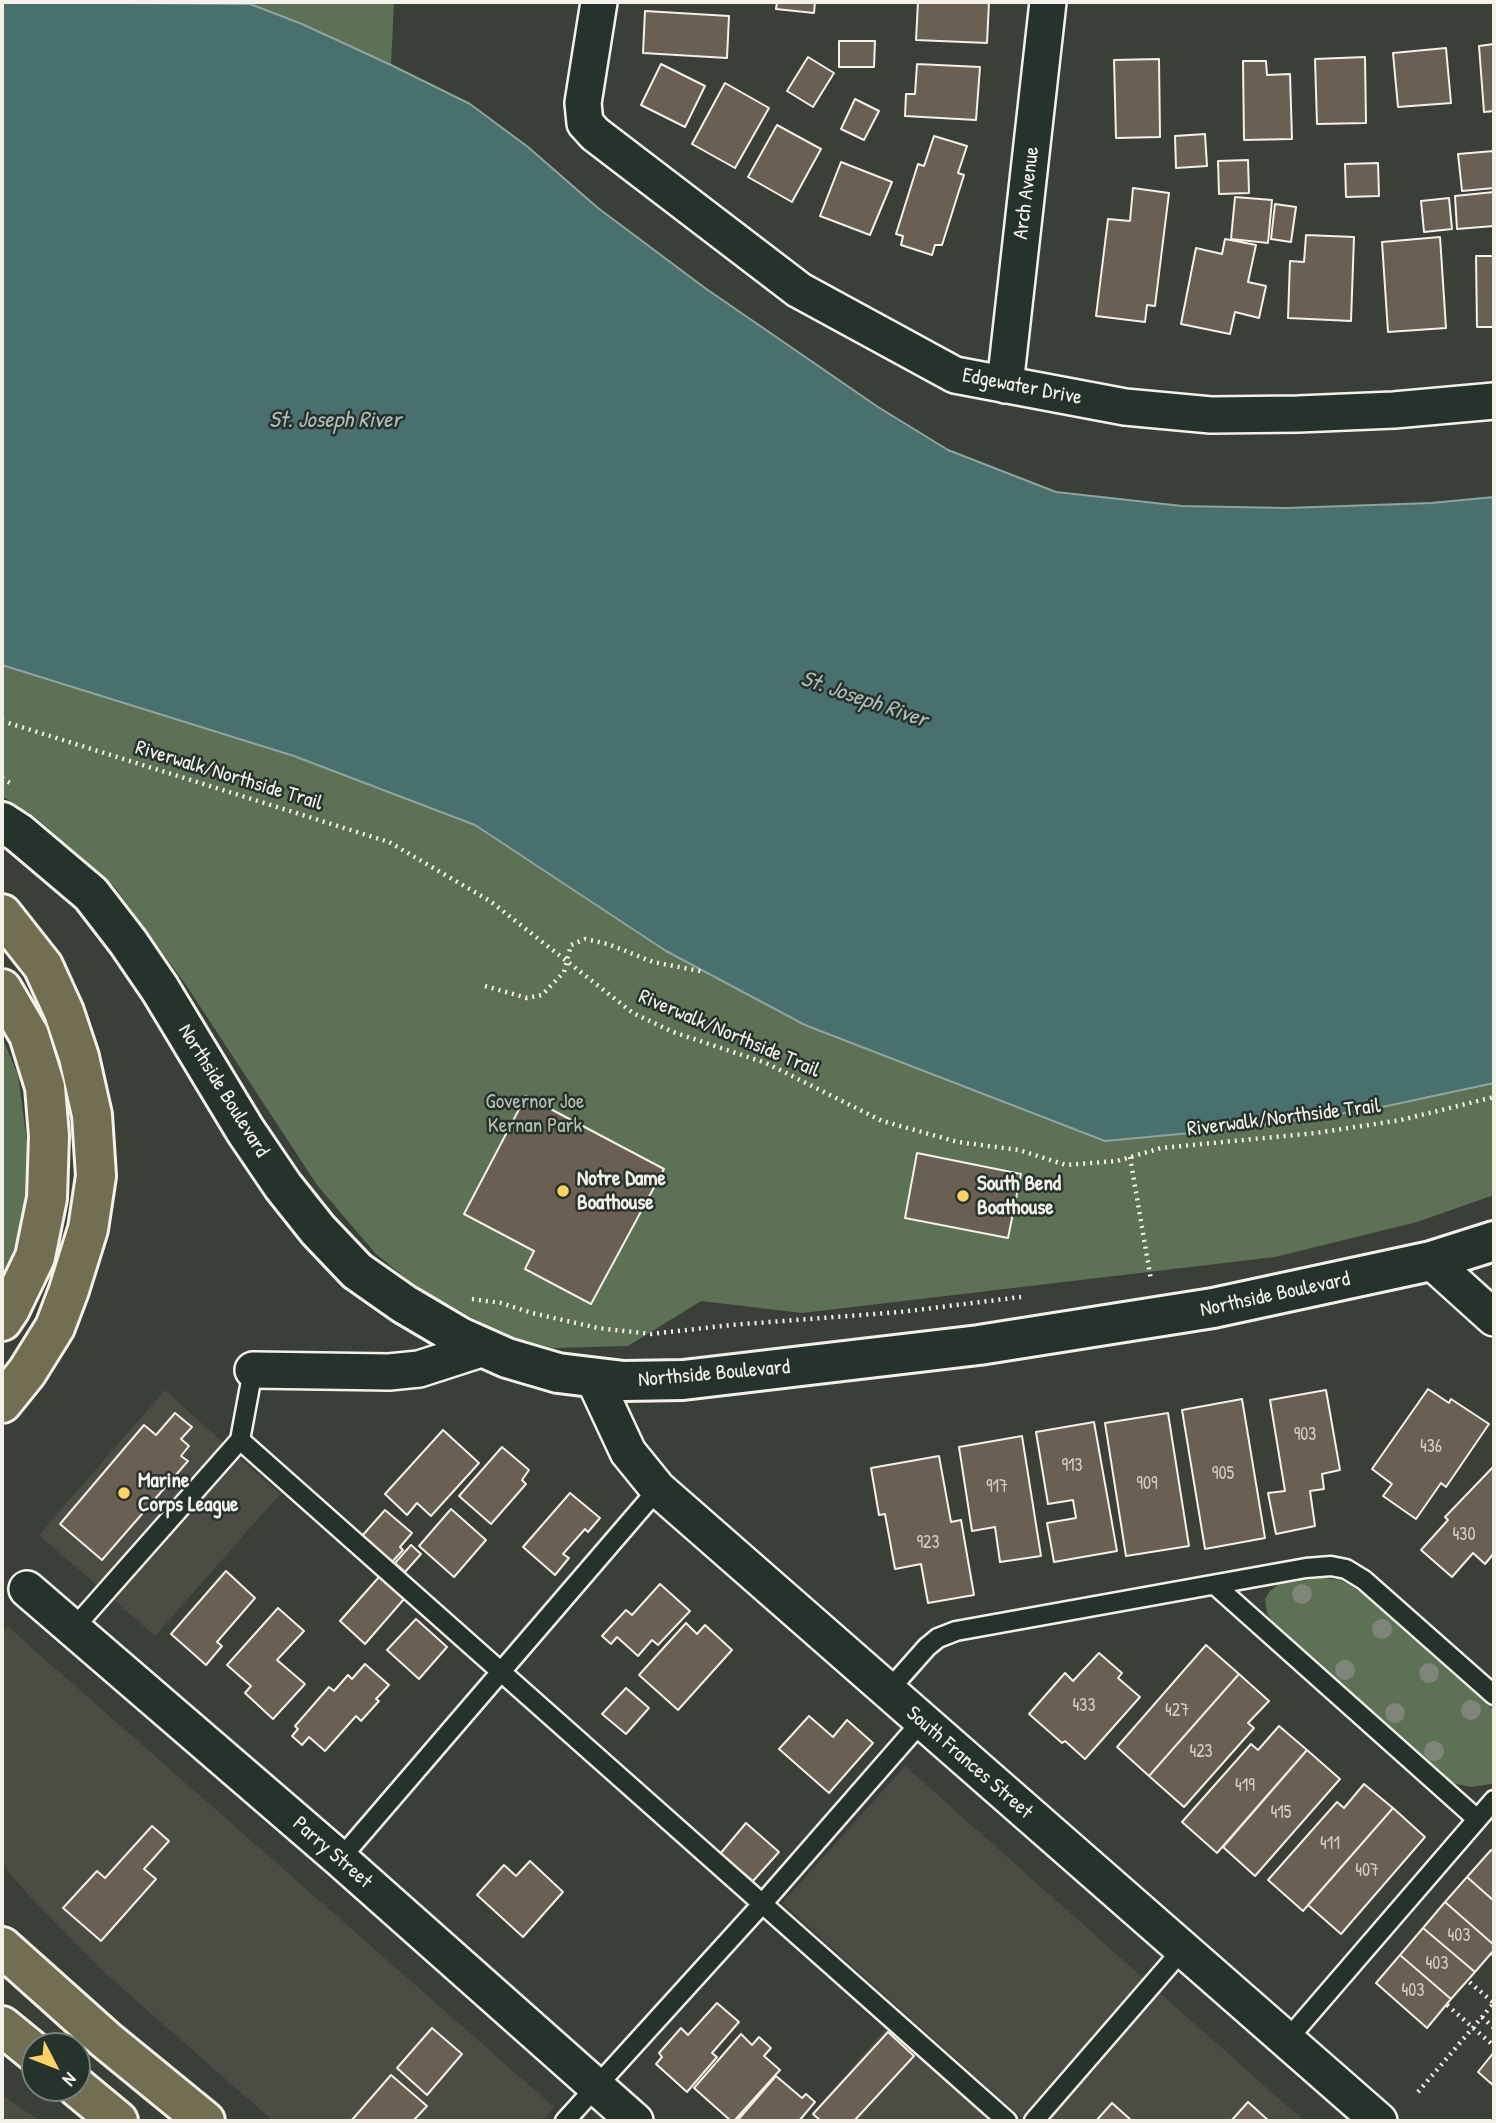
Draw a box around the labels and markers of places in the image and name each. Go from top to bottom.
place label: Notre Dame Boathouse [577,1166,666,1216]
place label: South Bend Boathouse [977,1171,1061,1221]
marker: Notre Dame Boathouse [555,1183,571,1199]
marker: South Bend Boathouse [955,1188,971,1204]
place label: Marine Corps League [138,1468,238,1518]
marker: Marine Corps League [116,1485,132,1501]

